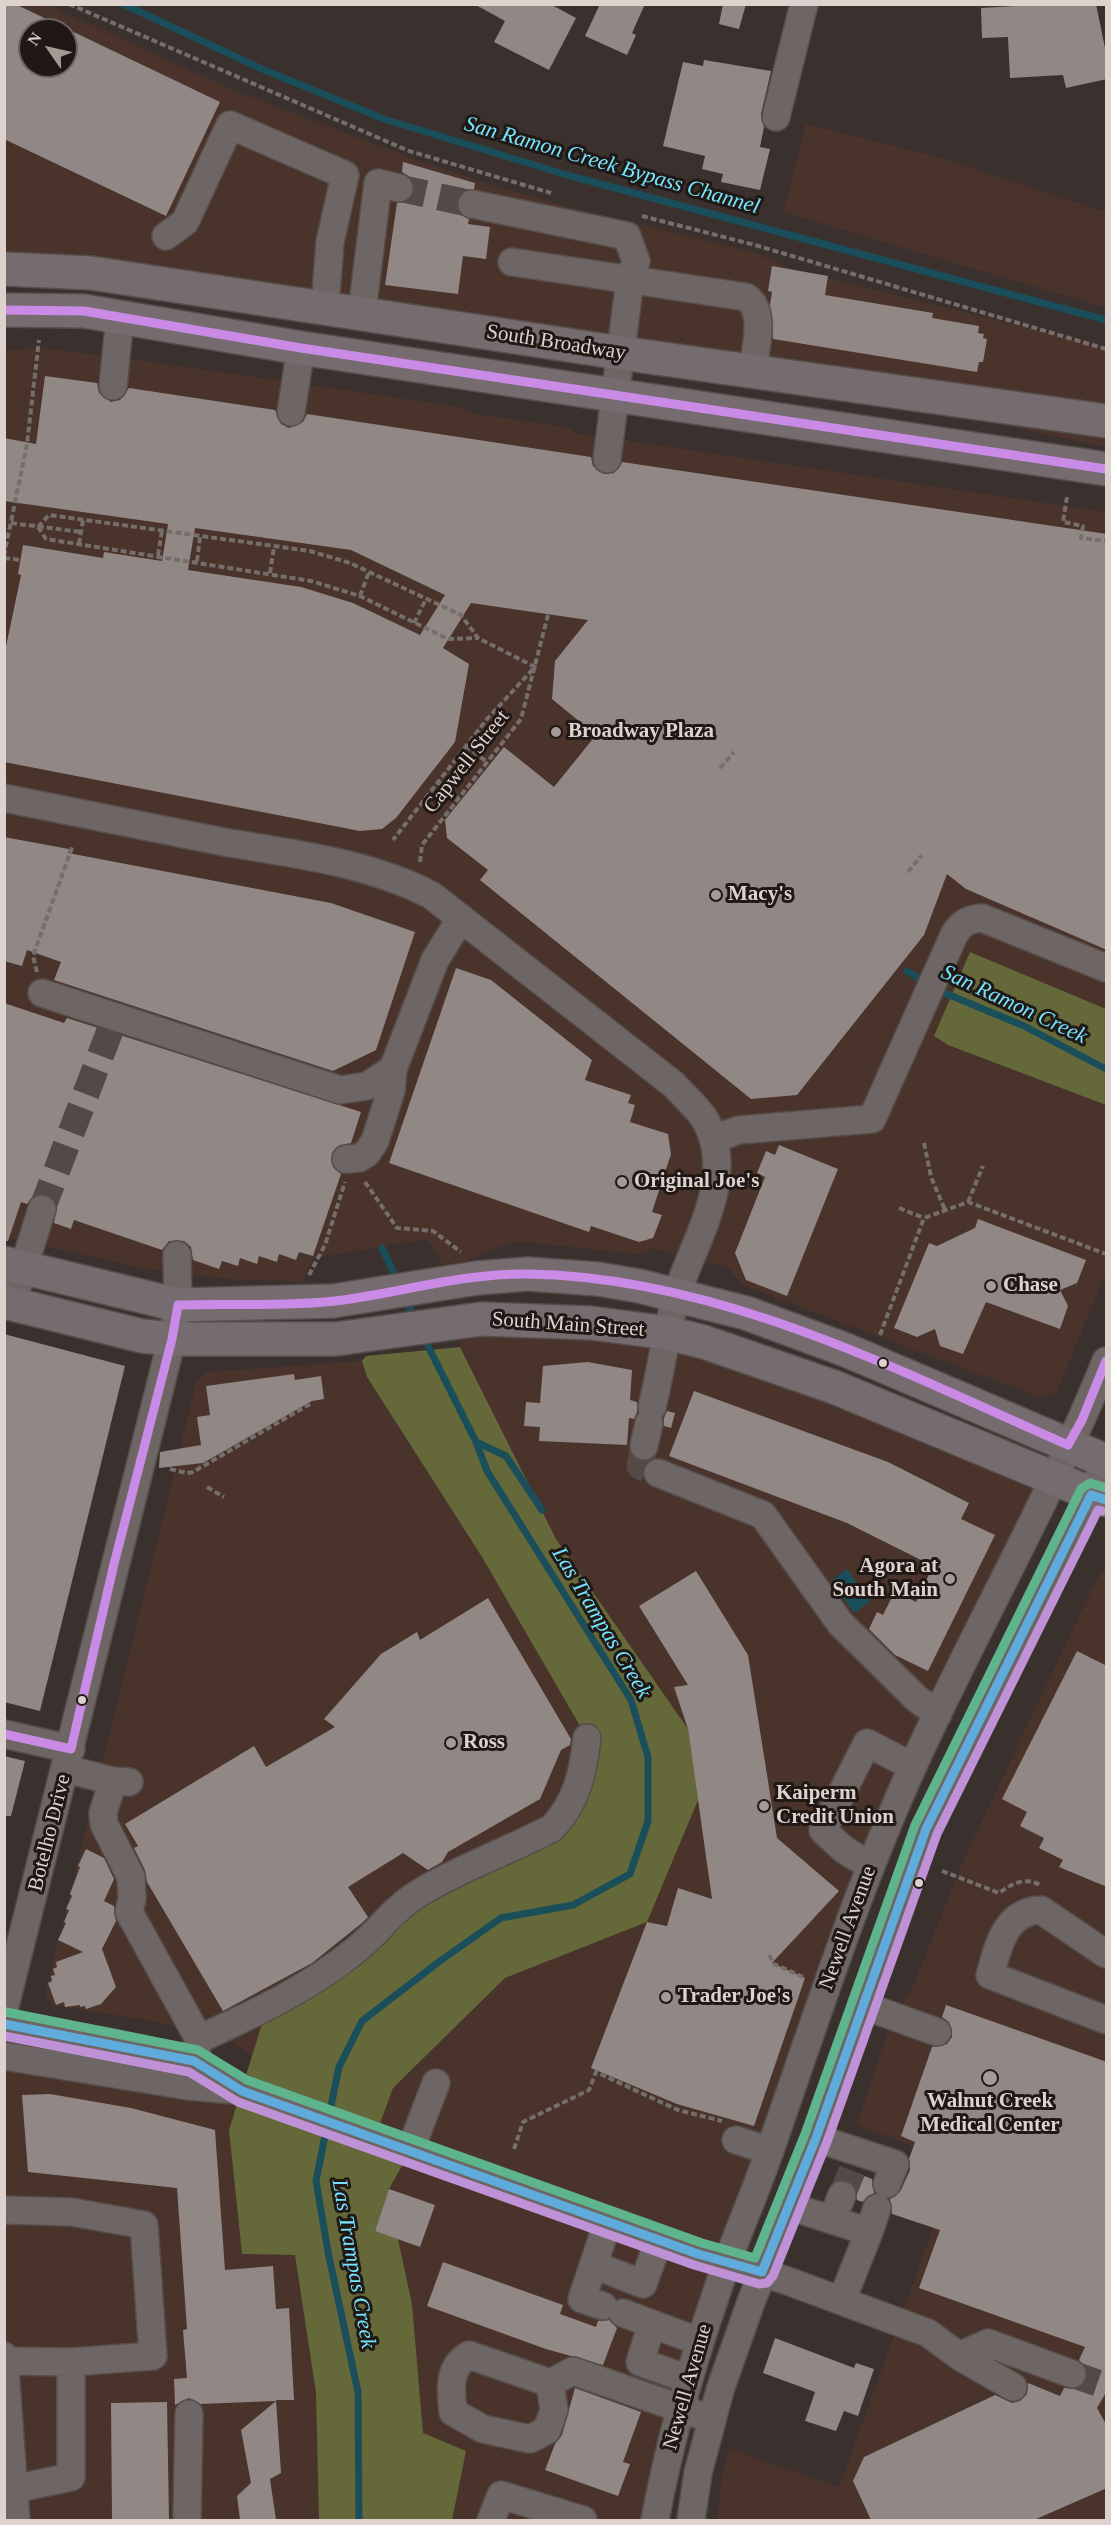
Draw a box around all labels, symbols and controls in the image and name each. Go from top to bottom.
north arrow [18,18,78,78]
text: N [24,29,45,48]
water label: San Ramon Creek Bypass Channel [461,111,763,221]
street label: South Broadway [485,320,627,366]
street label: Capwell Street [419,705,515,819]
place label: Broadway Plaza [568,719,714,745]
marker: Broadway Plaza [549,725,563,739]
place label: Macy's [728,882,792,908]
marker: Macy's [709,888,723,902]
water label: San Ramon Creek [937,960,1091,1050]
place label: Original Joe's [634,1169,759,1195]
marker: Original Joe's [615,1175,629,1189]
place label: Chase [1003,1273,1058,1299]
marker: Chase [984,1279,998,1293]
street label: South Main Street [491,1307,645,1343]
unlabelled marker [877,1357,889,1369]
water label: Las Trampas Creek [546,1543,656,1703]
place label: Agora at South Main [832,1554,938,1604]
marker: Agora at South Main [943,1572,957,1586]
unlabelled marker [76,1694,88,1706]
place label: Ross [463,1730,505,1756]
marker: Ross [444,1736,458,1750]
street label: Botelho Drive [23,1772,77,1894]
place label: Kaiperm Credit Union [776,1781,894,1831]
marker: Kaiperm Credit Union [757,1799,771,1813]
street label: Newell Avenue [814,1863,882,1993]
unlabelled marker [913,1877,925,1889]
place label: Trader Joe's [678,1984,790,2010]
marker: Trader Joe's [659,1990,673,2004]
marker: Walnut Creek Medical Center [981,2069,999,2087]
place label: Walnut Creek Medical Center [920,2089,1060,2139]
water label: Las Trampas Creek [325,2177,381,2351]
street label: Newell Avenue [658,2321,718,2453]

